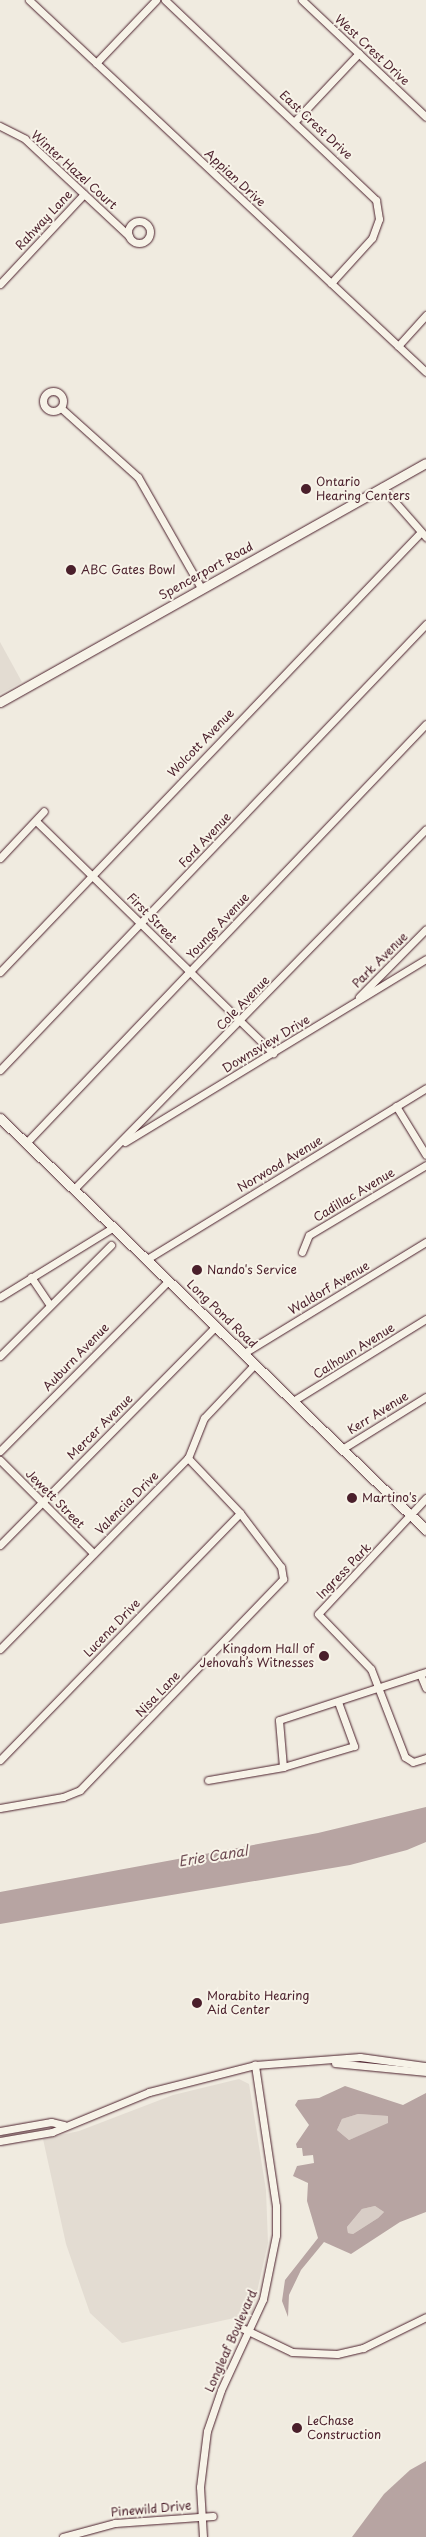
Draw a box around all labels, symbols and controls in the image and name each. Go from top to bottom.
street label: West Crest Drive [331,11,413,89]
street label: East Crest Drive [276,87,356,163]
street label: Winter Hazel Court [27,127,121,213]
street label: Appian Drive [202,147,268,209]
street label: Rahway Lane [12,187,76,253]
place label: Ontario Hearing Centers [316,475,410,503]
marker: Ontario Hearing Centers [300,483,312,495]
street label: Spencerport Road [157,539,255,603]
place label: ABC Gates Bowl [81,563,176,577]
marker: ABC Gates Bowl [65,564,77,576]
street label: Wolcott Avenue [165,706,237,780]
street label: Ford Avenue [176,809,234,871]
street label: First Street [124,890,180,946]
street label: Youngs Avenue [184,890,252,962]
street label: Park Avenue [350,930,410,990]
street label: Cole Avenue [213,973,273,1033]
street label: Downsview Drive [220,1012,312,1076]
street label: Norwood Avenue [235,1133,325,1195]
street label: Cadillac Avenue [311,1165,397,1225]
street label: Waldorf Avenue [286,1258,372,1318]
place label: Nando's Service [207,1263,297,1277]
marker: Nando's Service [191,1264,203,1276]
street label: Long Pond Road [184,1277,260,1351]
street label: Auburn Avenue [40,1320,112,1394]
street label: Calhoun Avenue [311,1320,397,1382]
street label: Kerr Avenue [345,1388,411,1438]
street label: Mercer Avenue [64,1391,136,1463]
street label: Jewett Street [22,1466,88,1532]
street label: Valencia Drive [93,1469,161,1537]
place label: Martino's [362,1491,417,1505]
marker: Martino's [346,1492,358,1504]
street label: Ingress Park [314,1540,374,1602]
street label: Lucena Drive [81,1596,143,1660]
place label: Kingdom Hall of Jehovah’s Witnesses [200,1642,314,1670]
marker: Kingdom Hall of Jehovah’s Witnesses [318,1650,330,1662]
street label: Nisa Lane [133,1668,183,1720]
water label: Erie Canal [177,1842,249,1870]
place label: Morabito Hearing Aid Center [207,1989,309,2017]
marker: Morabito Hearing Aid Center [191,1997,203,2009]
street label: Longleaf Boulevard [202,2288,260,2394]
place label: LeChase Construction [307,2414,381,2442]
marker: LeChase Construction [291,2422,303,2434]
street label: Pinewild Drive [110,2498,192,2520]

